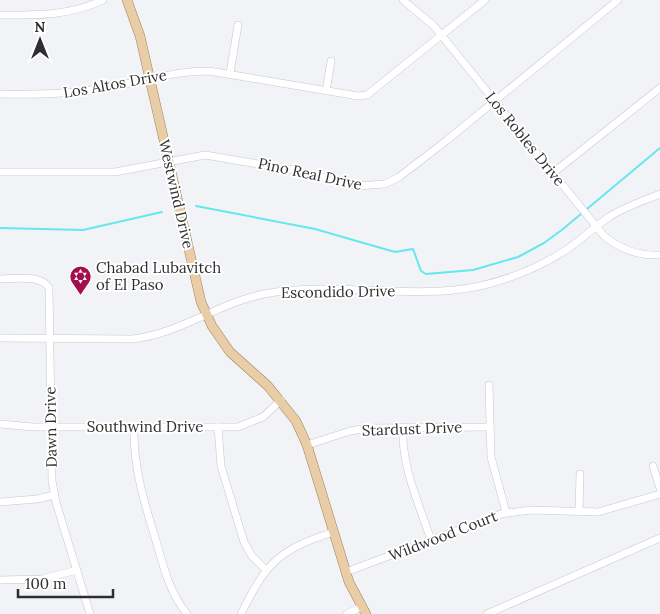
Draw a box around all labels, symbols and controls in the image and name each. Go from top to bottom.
north arrow [15,15,65,65]
text: N [35,18,46,36]
street label: Los Altos Drive [62,65,168,102]
street label: Los Robles Drive [482,88,569,190]
street label: Westwind Drive [155,138,198,250]
street label: Pino Real Drive [256,153,364,194]
place label: Chabad Lubavitch of El Paso [96,258,221,294]
synagogue icon: Chabad Lubavitch of El Paso [68,265,92,296]
street label: Escondido Drive [281,281,395,302]
street label: Dawn Drive [40,386,61,468]
street label: Southwind Drive [87,417,203,436]
street label: Stardust Drive [361,417,463,440]
street label: Wildwood Court [386,506,500,565]
scale bar [18,566,112,598]
text: 100 m [25,574,66,593]

